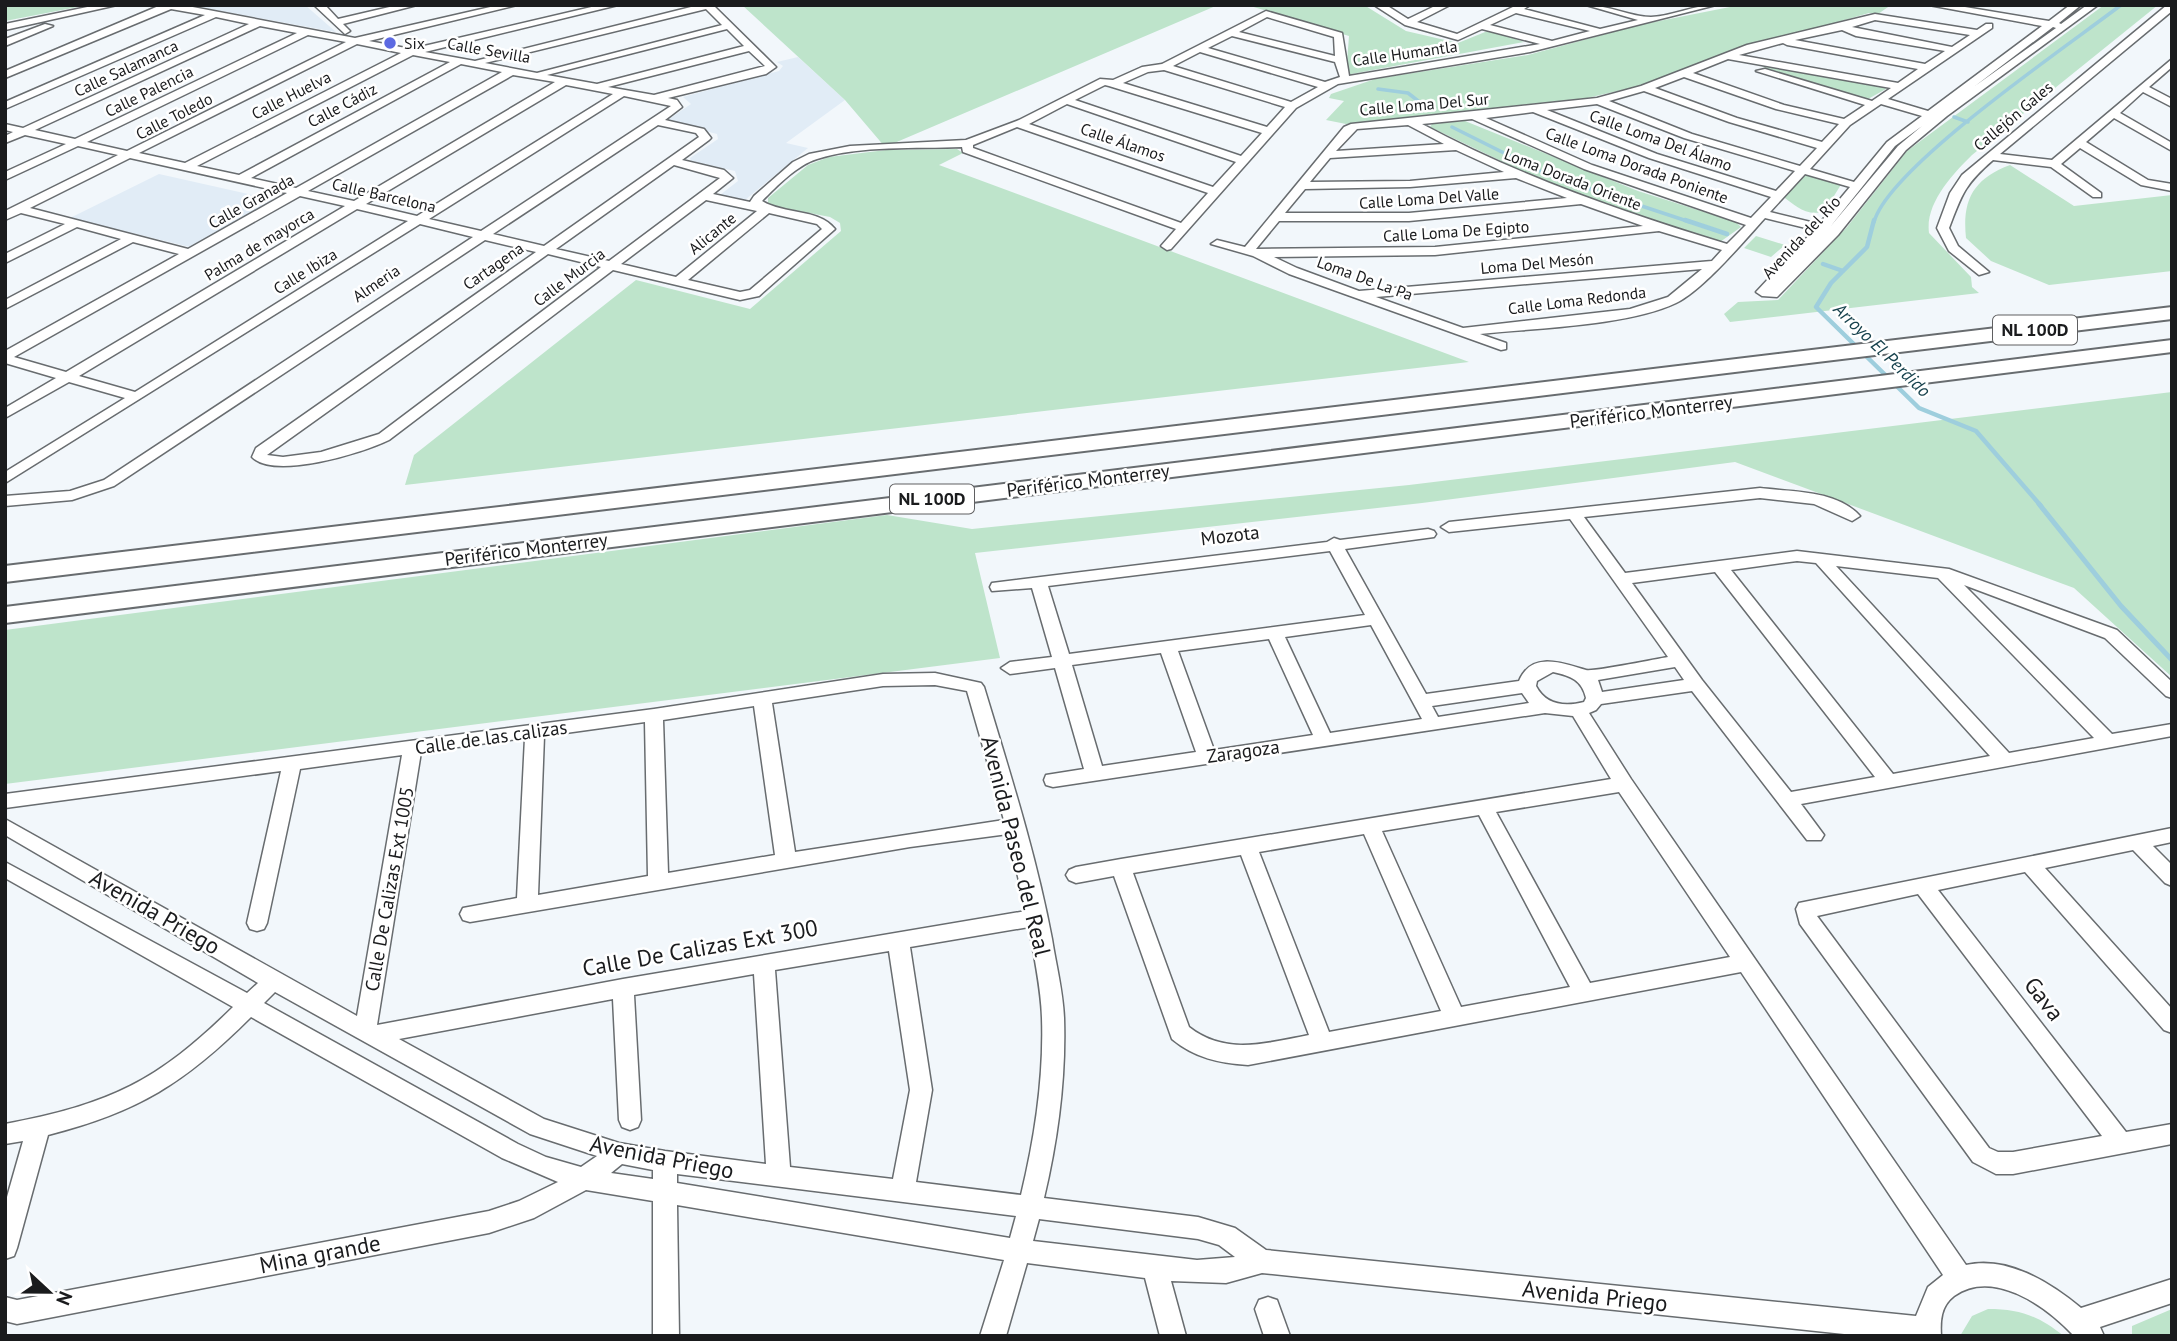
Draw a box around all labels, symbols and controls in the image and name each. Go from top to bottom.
place label: Six [404,33,425,53]
street label: Calle Sevilla [446,33,532,67]
street label: Calle Salamanca [71,35,181,101]
marker: Six [382,35,398,51]
street label: Calle Humantla [1351,36,1459,70]
street label: Calle Palencia [102,61,196,121]
street label: Calle Huelva [248,66,334,124]
street label: Callejón Gales [1969,77,2057,155]
street label: Calle Cádiz [304,78,380,132]
street label: Calle Toledo [132,88,216,144]
street label: Calle Loma Del Sur [1359,88,1490,120]
street label: Calle Loma Del Álamo [1587,105,1735,175]
street label: Calle Álamos [1078,118,1168,166]
street label: Calle Loma Dorada Poniente [1543,123,1731,207]
street label: Loma Dorada Oriente [1502,144,1644,214]
street label: Calle Granada [205,169,297,233]
street label: Calle Barcelona [330,173,438,217]
street label: Calle Loma Del Valle [1358,183,1500,213]
street label: Avenida del Río [1757,191,1845,283]
street label: Palma de mayorca [200,203,318,285]
street label: Alicante [684,208,740,258]
street label: Calle Loma De Egipto [1382,216,1530,246]
street label: Cartagena [459,238,527,294]
street label: Calle Ibiza [270,244,340,298]
street label: Calle Murcia [529,244,609,310]
street label: Loma Del Mesón [1480,248,1594,278]
street label: Loma De La Pa [1314,251,1416,305]
street label: Almeria [349,260,403,306]
street label: Calle Loma Redonda [1507,282,1647,318]
water label: Arroyo El Perdido [1828,297,1936,402]
road number: NL 100D [1993,316,2077,344]
street label: Periférico Monterrey [1568,389,1734,433]
street label: Periférico Monterrey [1005,458,1171,502]
road number: NL 100D [890,485,974,514]
street label: Mozota [1199,519,1261,551]
street label: Periférico Monterrey [443,527,609,571]
street label: Calle de las calizas [413,714,569,760]
street label: Avenida Paseo del Real [975,733,1058,959]
street label: Zaragoza [1205,734,1281,768]
street label: Calle De Calizas Ext 1005 [359,785,419,993]
street label: Avenida Priego [85,863,226,961]
street label: Calle De Calizas Ext 300 [580,913,820,982]
street label: Gava [2018,971,2071,1027]
street label: Avenida Priego [588,1128,737,1185]
street label: Mina grande [257,1228,383,1279]
north arrow [14,1257,84,1327]
street label: Avenida Priego [1521,1273,1669,1318]
text: N [51,1288,78,1309]

